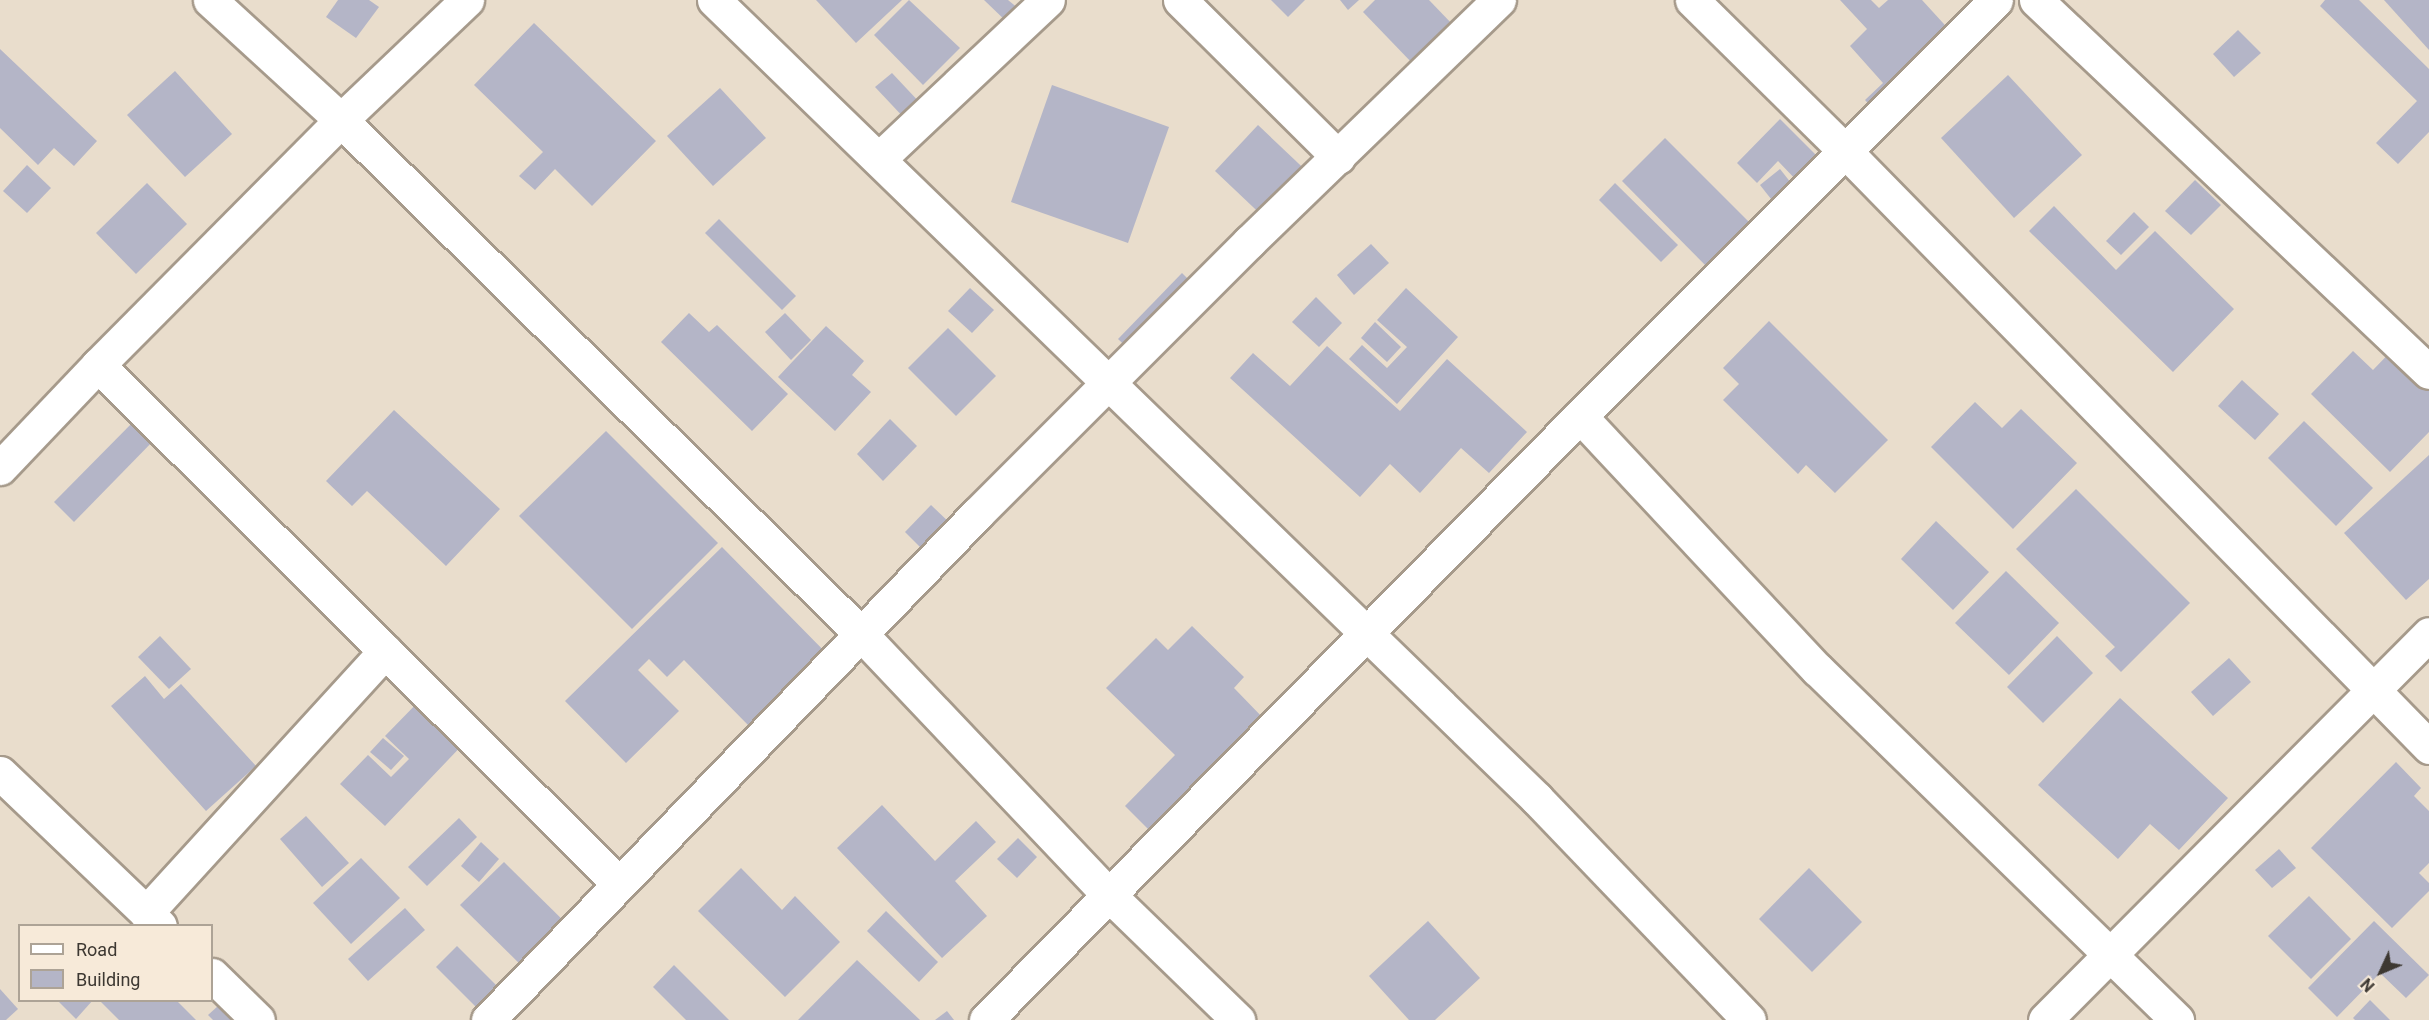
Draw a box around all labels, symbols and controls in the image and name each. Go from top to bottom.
legend [18,924,213,1002]
text: Road [76,939,117,960]
north arrow [2351,942,2411,1002]
text: Building [76,969,140,990]
text: N [2357,974,2378,996]

